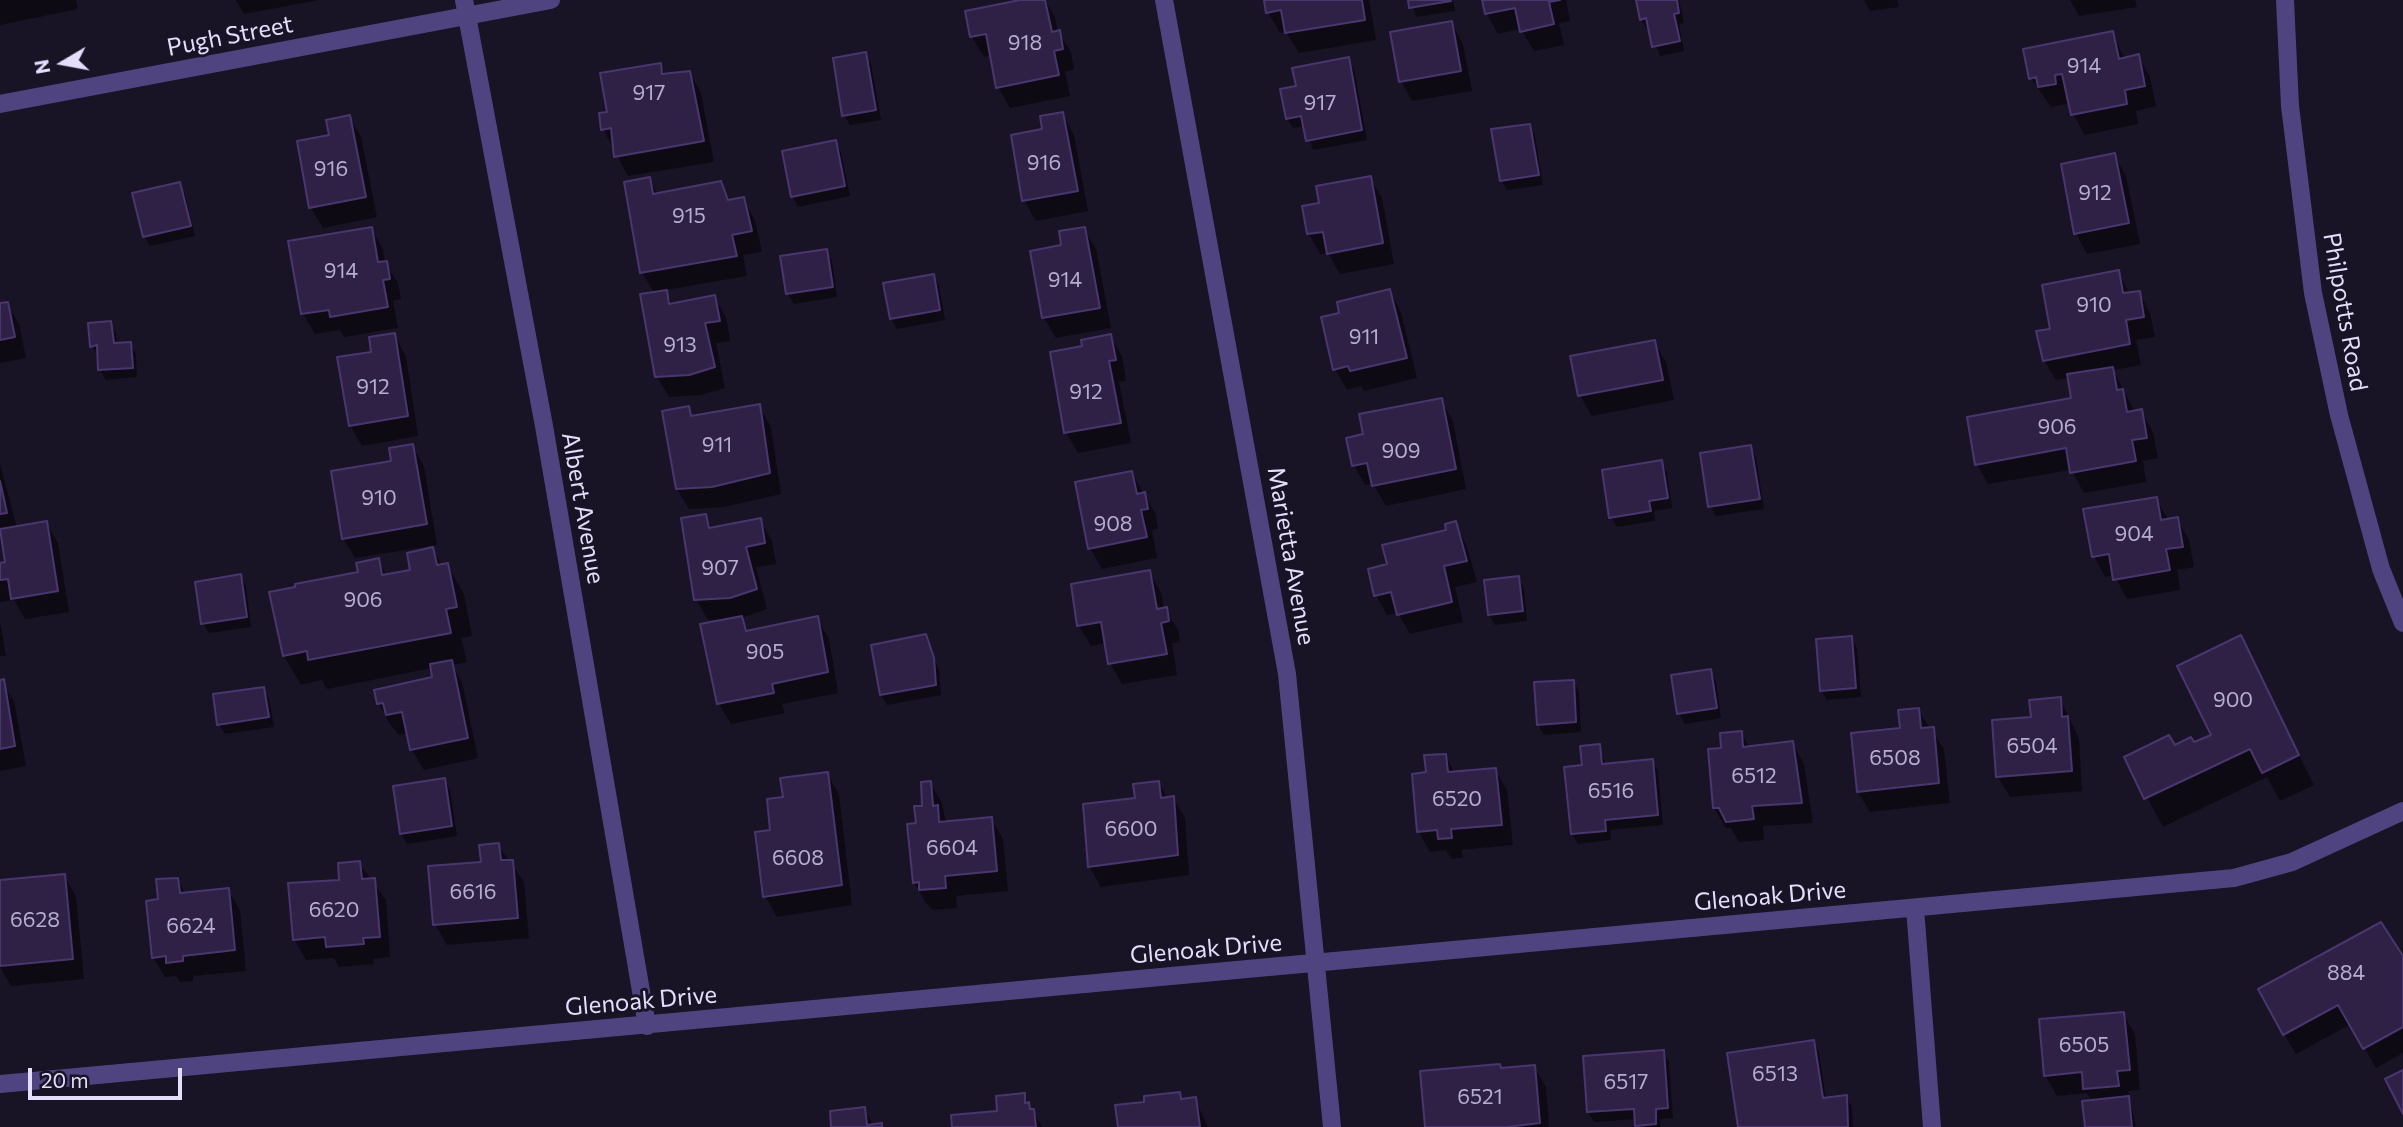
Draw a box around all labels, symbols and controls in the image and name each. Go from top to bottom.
street label: Pugh Street [165,10,295,62]
north arrow [28,28,98,98]
house number: 918 [1008,30,1042,56]
house number: 914 [2067,53,2101,79]
text: N [29,58,54,76]
house number: 917 [633,80,665,106]
house number: 917 [1304,90,1336,116]
house number: 916 [1027,150,1061,176]
house number: 916 [314,156,348,182]
house number: 912 [2078,180,2112,206]
house number: 915 [672,203,706,229]
street label: Philpotts Road [2317,230,2373,394]
house number: 914 [324,258,358,284]
house number: 914 [1048,267,1082,293]
house number: 910 [2076,292,2112,318]
house number: 911 [1349,324,1379,350]
house number: 913 [663,332,697,358]
house number: 912 [356,374,390,400]
house number: 912 [1069,379,1103,405]
house number: 906 [2037,414,2077,440]
street label: Albert Avenue [555,430,611,586]
house number: 911 [702,432,732,458]
house number: 909 [1381,438,1421,464]
street label: Marietta Avenue [1261,465,1321,647]
house number: 910 [361,485,397,511]
house number: 908 [1093,511,1133,537]
house number: 904 [2114,521,2154,547]
house number: 907 [701,555,739,581]
house number: 906 [343,587,383,613]
house number: 905 [746,639,784,665]
house number: 900 [2213,687,2253,713]
house number: 6504 [2006,733,2058,759]
house number: 6508 [1869,745,1921,771]
house number: 6512 [1731,763,1777,789]
house number: 6516 [1588,778,1634,804]
house number: 6520 [1432,786,1482,812]
house number: 6600 [1105,816,1157,842]
house number: 6604 [926,835,978,861]
house number: 6608 [772,845,824,871]
street label: Glenoak Drive [1693,875,1847,917]
house number: 6616 [449,879,497,905]
house number: 6620 [309,897,359,923]
house number: 6628 [10,907,60,933]
house number: 6624 [166,913,216,939]
street label: Glenoak Drive [1129,928,1283,970]
house number: 884 [2327,960,2365,986]
street label: Glenoak Drive [564,980,718,1022]
house number: 6505 [2059,1032,2109,1058]
scale bar [32,1054,186,1098]
house number: 6513 [1752,1061,1798,1087]
text: 20 m [41,1067,89,1092]
house number: 6517 [1604,1069,1648,1095]
house number: 6521 [1457,1084,1503,1110]

